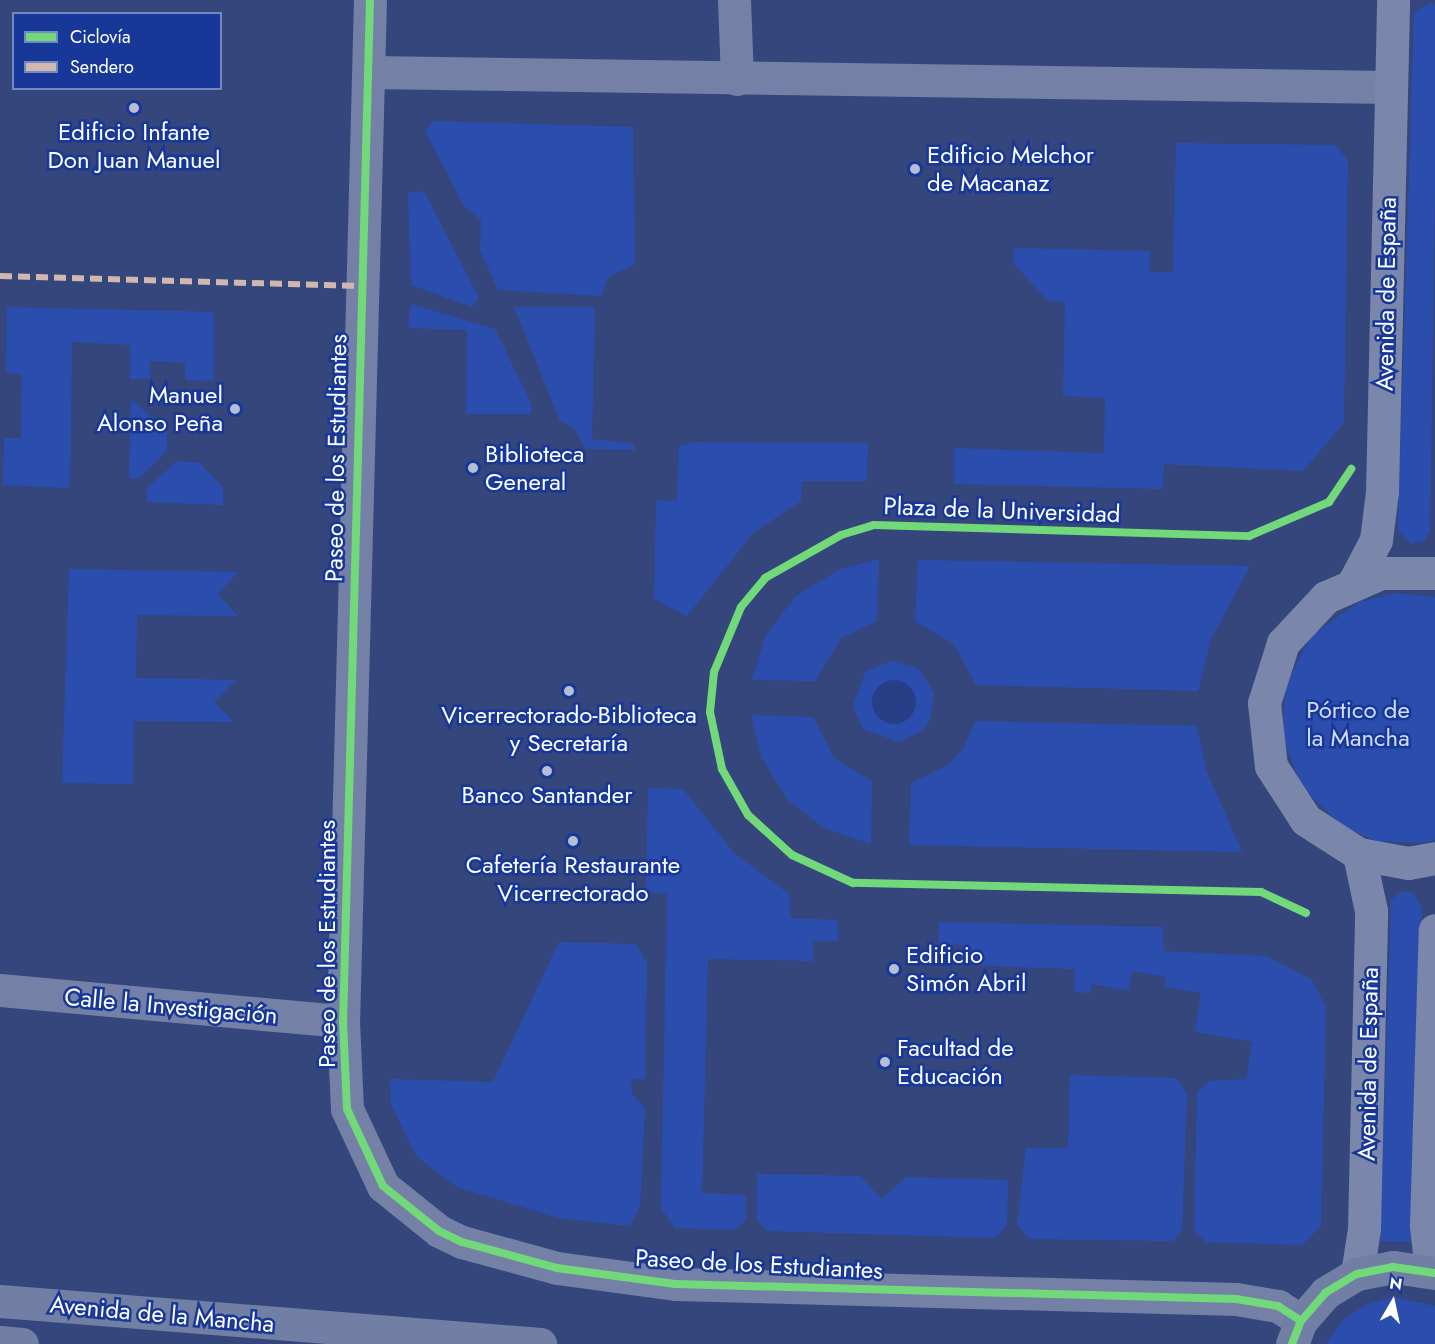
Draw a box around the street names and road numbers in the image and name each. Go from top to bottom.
street label: Avenida de España [1370,197,1402,391]
street label: Paseo de los Estudiantes [319,334,353,582]
street label: Plaza de la Universidad [883,491,1121,529]
street label: Paseo de los Estudiantes [313,820,341,1068]
street label: Avenida de España [1352,967,1384,1161]
street label: Calle la Investigación [63,982,279,1030]
street label: Paseo de los Estudiantes [634,1243,884,1285]
street label: Avenida de la Mancha [49,1290,275,1338]

